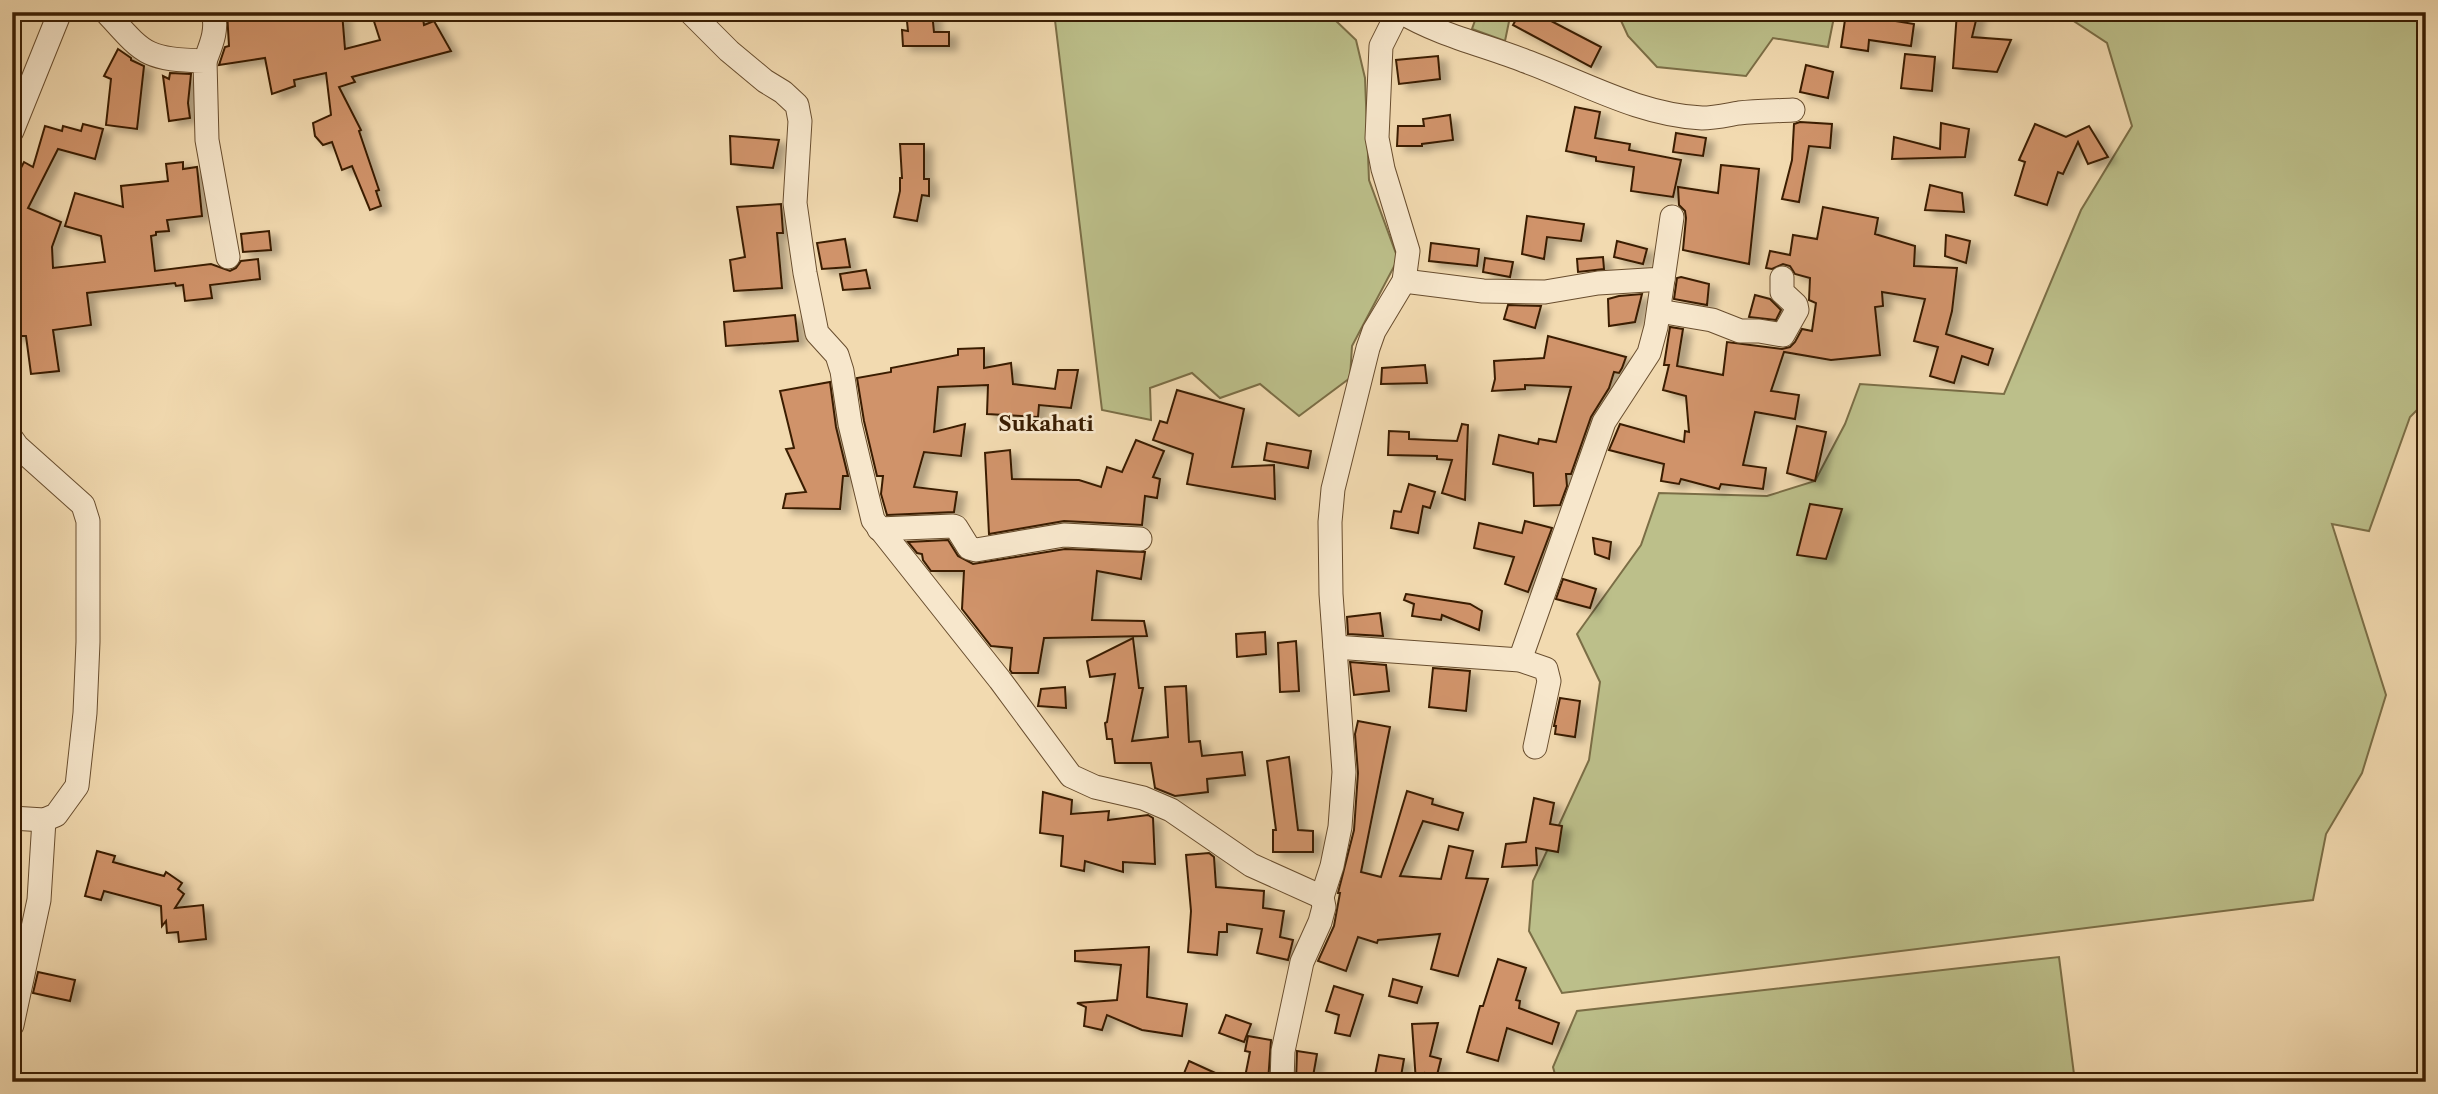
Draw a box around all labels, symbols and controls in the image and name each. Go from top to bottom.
district label: Sukahati [998,411,1094,436]

